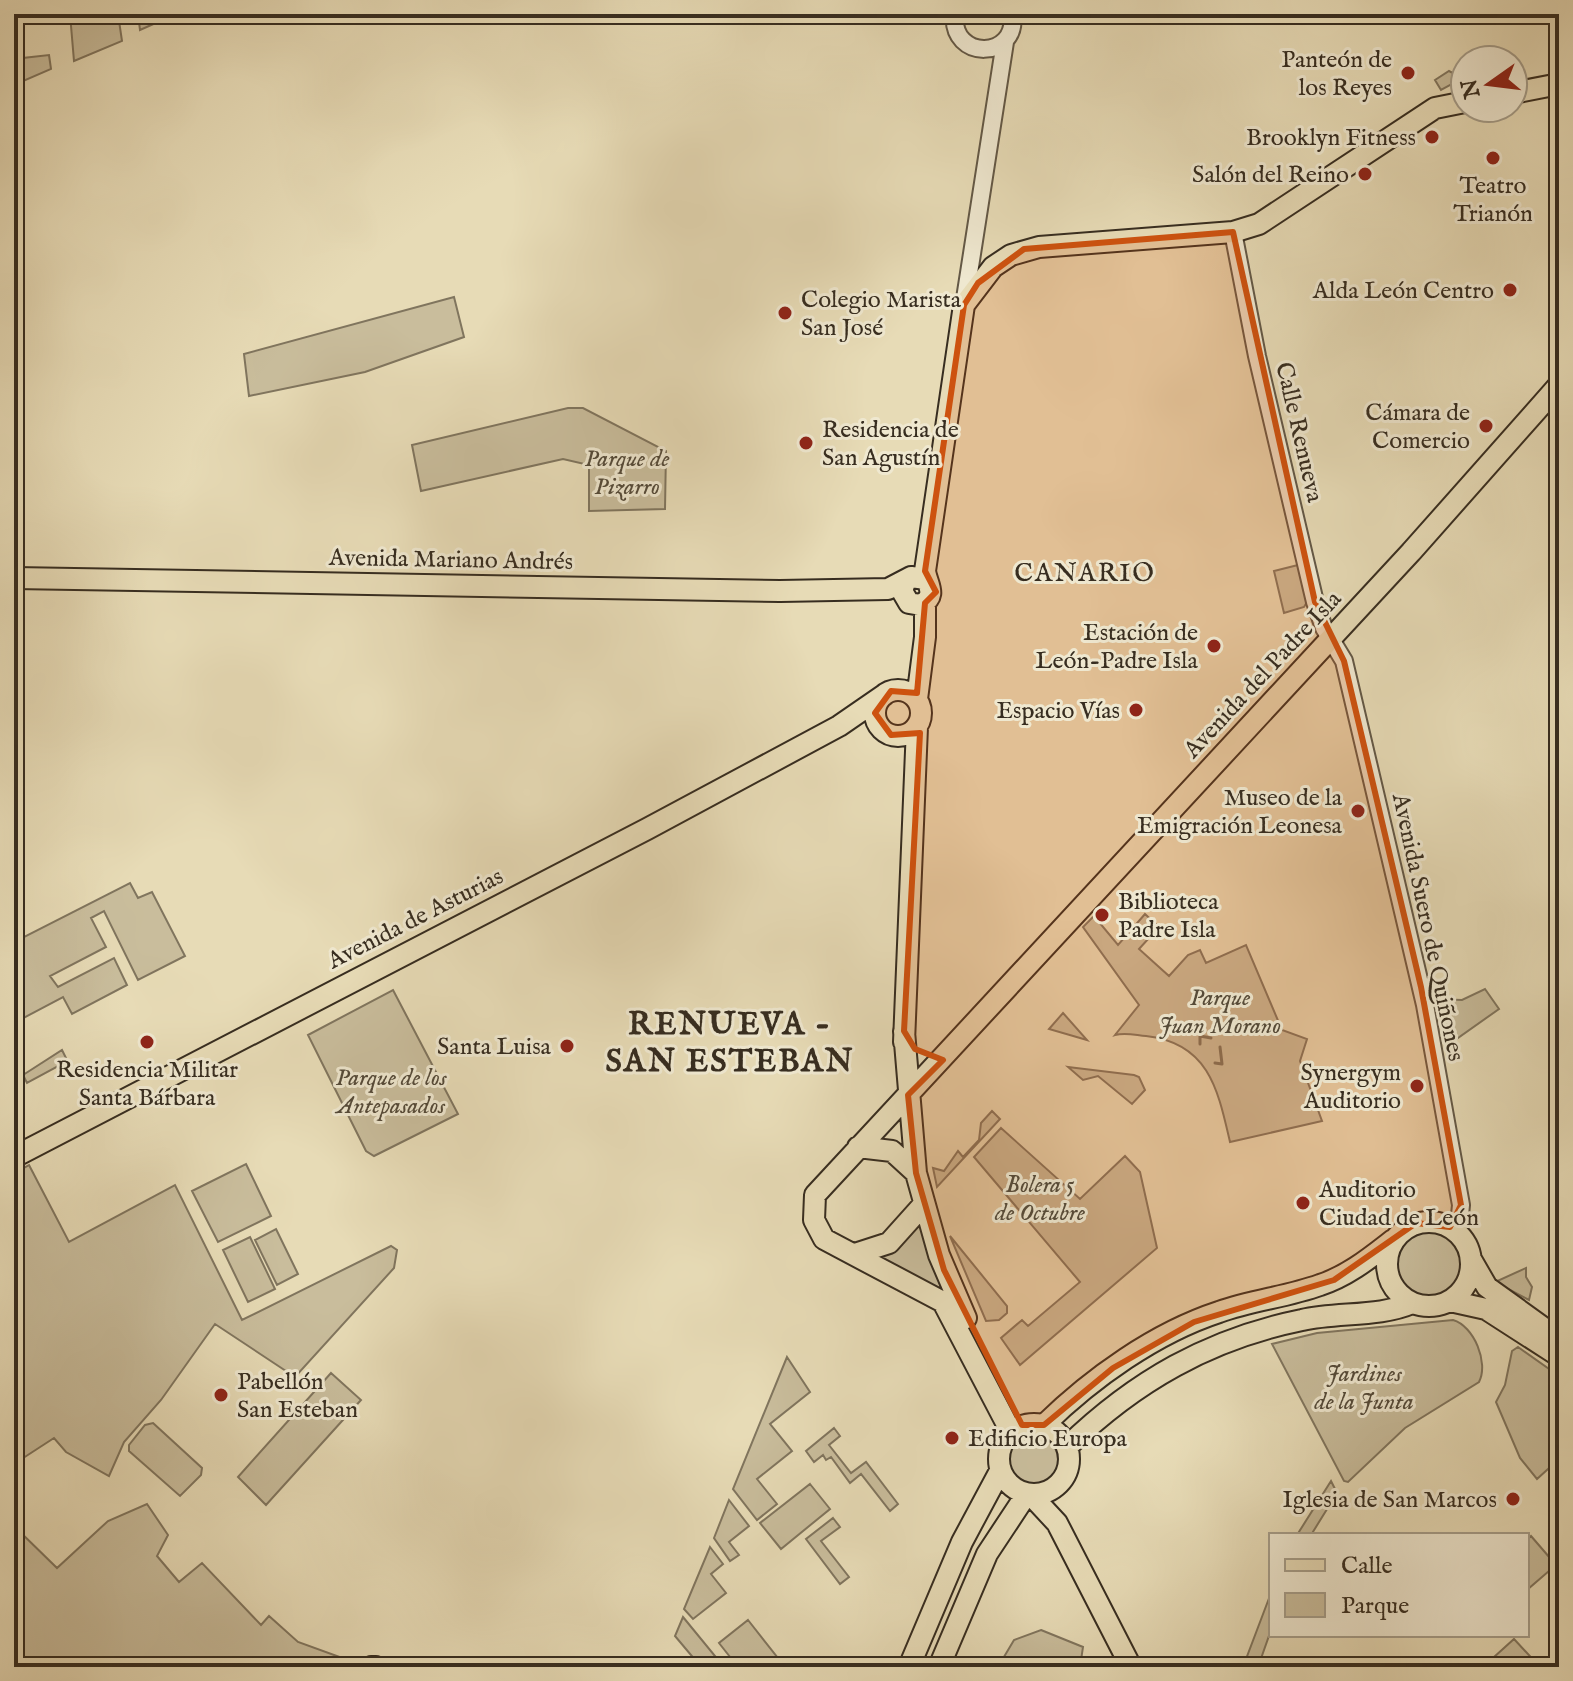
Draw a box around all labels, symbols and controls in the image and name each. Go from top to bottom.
north arrow [1449,44,1529,124]
place label: Panteón de los Reyes [1281,45,1392,104]
marker: Panteón de los Reyes [1399,64,1417,82]
text: N [1456,76,1488,102]
place label: Brooklyn Fitness [1246,123,1416,154]
marker: Brooklyn Fitness [1423,128,1441,146]
marker: Teatro Trianón [1484,149,1502,167]
place label: Salón del Reino [1192,160,1349,191]
marker: Salón del Reino [1356,165,1374,183]
place label: Teatro Trianón [1453,171,1533,230]
place label: Alda León Centro [1312,276,1494,307]
marker: Alda León Centro [1501,281,1519,299]
place label: Colegio Marista San José [801,285,962,344]
marker: Colegio Marista San José [776,304,794,322]
street label: Calle Renueva [1267,359,1330,506]
place label: Cámara de Comercio [1365,398,1470,457]
place label: Residencia de San Agustín [822,415,959,474]
marker: Cámara de Comercio [1477,417,1495,435]
marker: Residencia de San Agustín [797,434,815,452]
park label: Parque de Pizarro [585,444,669,503]
street label: Avenida Mariano Andrés [328,543,573,578]
district label: CANARIO [1014,557,1156,590]
street label: Avenida del Padre Isla [1177,584,1349,766]
place label: Estación de León-Padre Isla [1035,618,1199,677]
marker: Estación de León-Padre Isla [1205,637,1223,655]
place label: Espacio Vías [996,696,1120,727]
marker: Espacio Vías [1127,701,1145,719]
place label: Museo de la Emigración Leonesa [1137,783,1343,842]
street label: Avenida Suero de Quiñones [1384,790,1471,1064]
marker: Museo de la Emigración Leonesa [1349,802,1367,820]
street label: Avenida de Asturias [322,862,509,977]
place label: Biblioteca Padre Isla [1118,887,1219,946]
marker: Biblioteca Padre Isla [1093,906,1111,924]
park label: Parque Juan Morano [1159,983,1281,1042]
district label: RENUEVA - SAN ESTEBAN [605,1005,855,1083]
place label: Santa Luisa [437,1032,552,1063]
marker: Residencia Militar Santa Bárbara [138,1033,156,1051]
marker: Santa Luisa [558,1037,576,1055]
place label: Residencia Militar Santa Bárbara [56,1055,238,1114]
place label: Synergym Auditorio [1300,1058,1401,1117]
park label: Parque de los Antepasados [334,1063,448,1122]
marker: Synergym Auditorio [1408,1077,1426,1095]
park label: Bolera 5 de Octubre [994,1170,1085,1229]
place label: Auditorio Ciudad de León [1318,1175,1479,1234]
marker: Auditorio Ciudad de León [1294,1194,1312,1212]
park label: Jardines de la Junta [1313,1359,1414,1418]
place label: Pabellón San Esteban [237,1367,358,1426]
marker: Pabellón San Esteban [212,1386,230,1404]
place label: Edificio Europa [968,1424,1127,1455]
marker: Edificio Europa [943,1429,961,1447]
place label: Iglesia de San Marcos [1283,1485,1497,1516]
marker: Iglesia de San Marcos [1504,1490,1522,1508]
legend [1269,1533,1529,1637]
text: Calle [1341,1551,1393,1582]
text: Parque [1341,1591,1409,1622]

